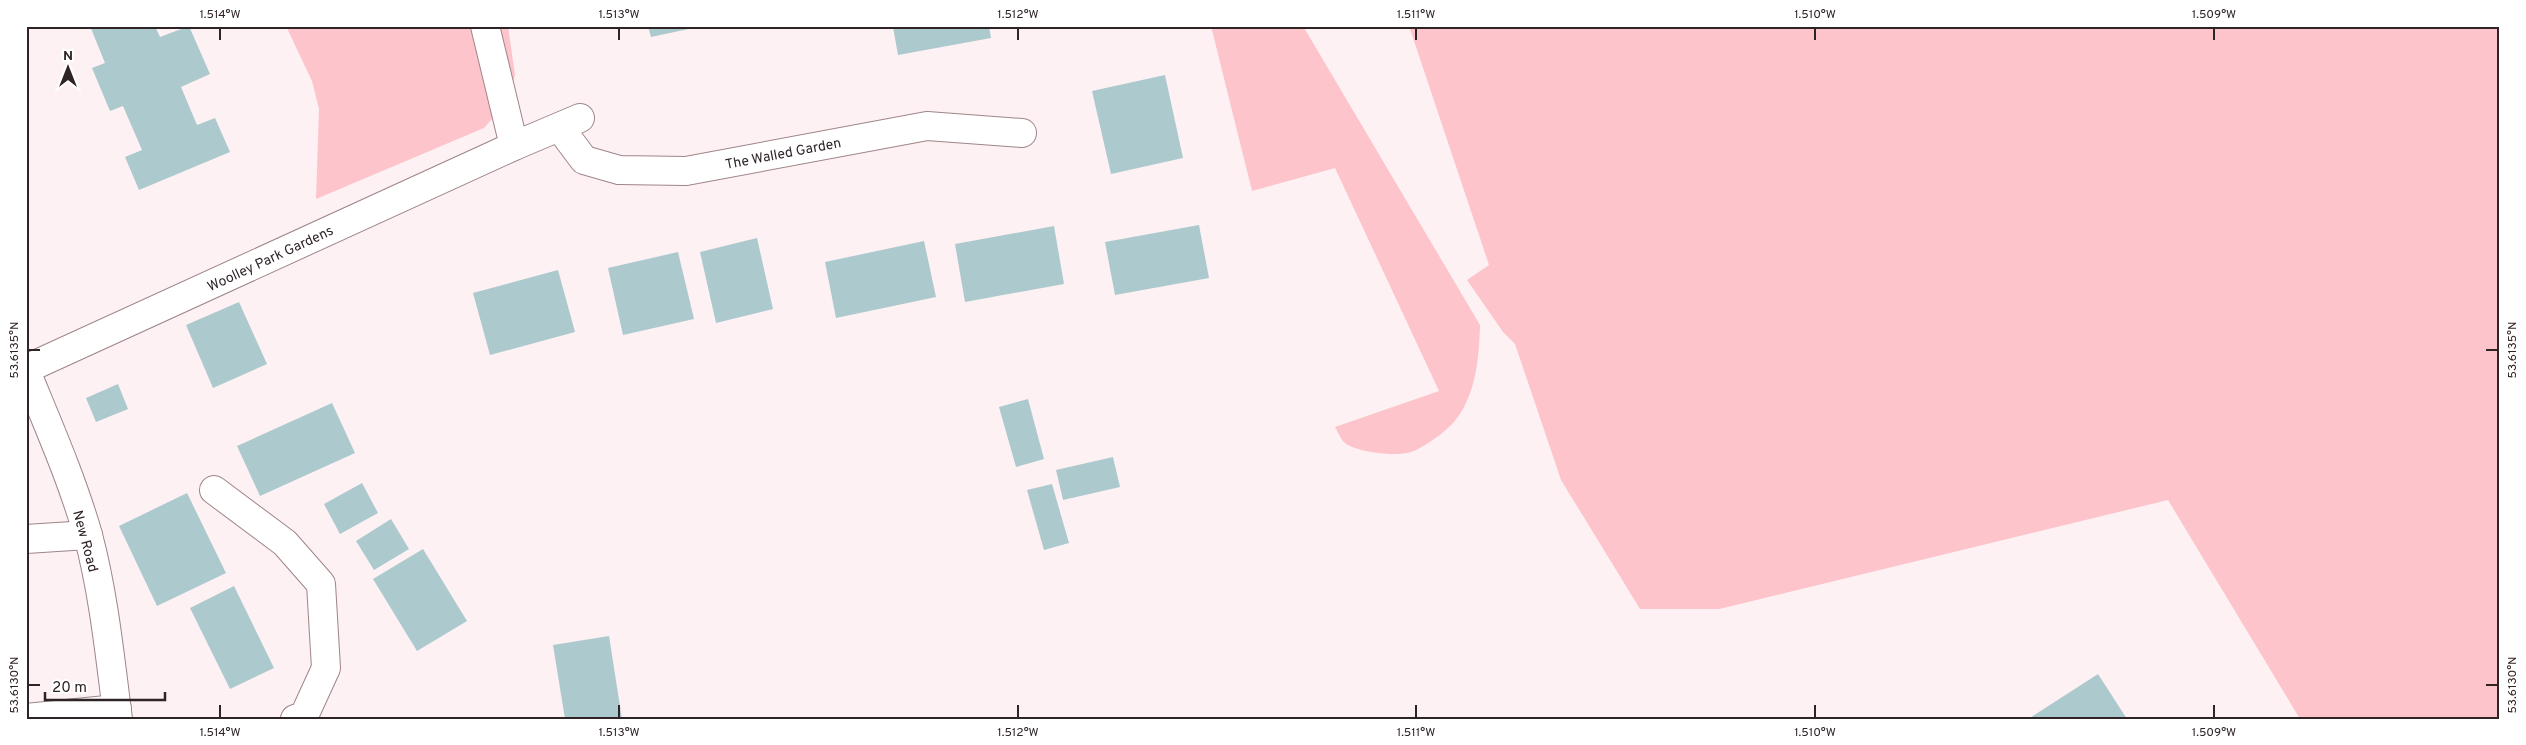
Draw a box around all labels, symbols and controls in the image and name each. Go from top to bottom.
text: 1.514°W [199,7,241,23]
text: 1.513°W [598,7,640,23]
text: 1.512°W [997,7,1039,23]
text: 1.511°W [1397,7,1435,23]
text: 1.510°W [1794,7,1836,23]
text: 1.509°W [2192,7,2236,23]
north arrow [42,42,92,92]
text: N [63,48,73,65]
street label: The Walled Garden [724,135,843,174]
street label: Woolley Park Gardens [205,223,336,296]
text: 53.6135°N [7,321,23,379]
text: 53.6135°N [2505,321,2521,379]
street label: New Road [68,509,101,574]
text: 53.6130°N [7,656,23,714]
text: 53.6130°N [2505,656,2521,714]
scale bar [45,670,165,702]
text: 20 m [52,679,87,698]
text: 1.514°W [199,725,241,741]
text: 1.513°W [598,725,640,741]
text: 1.512°W [997,725,1039,741]
text: 1.511°W [1397,725,1435,741]
text: 1.510°W [1794,725,1836,741]
text: 1.509°W [2192,725,2236,741]

